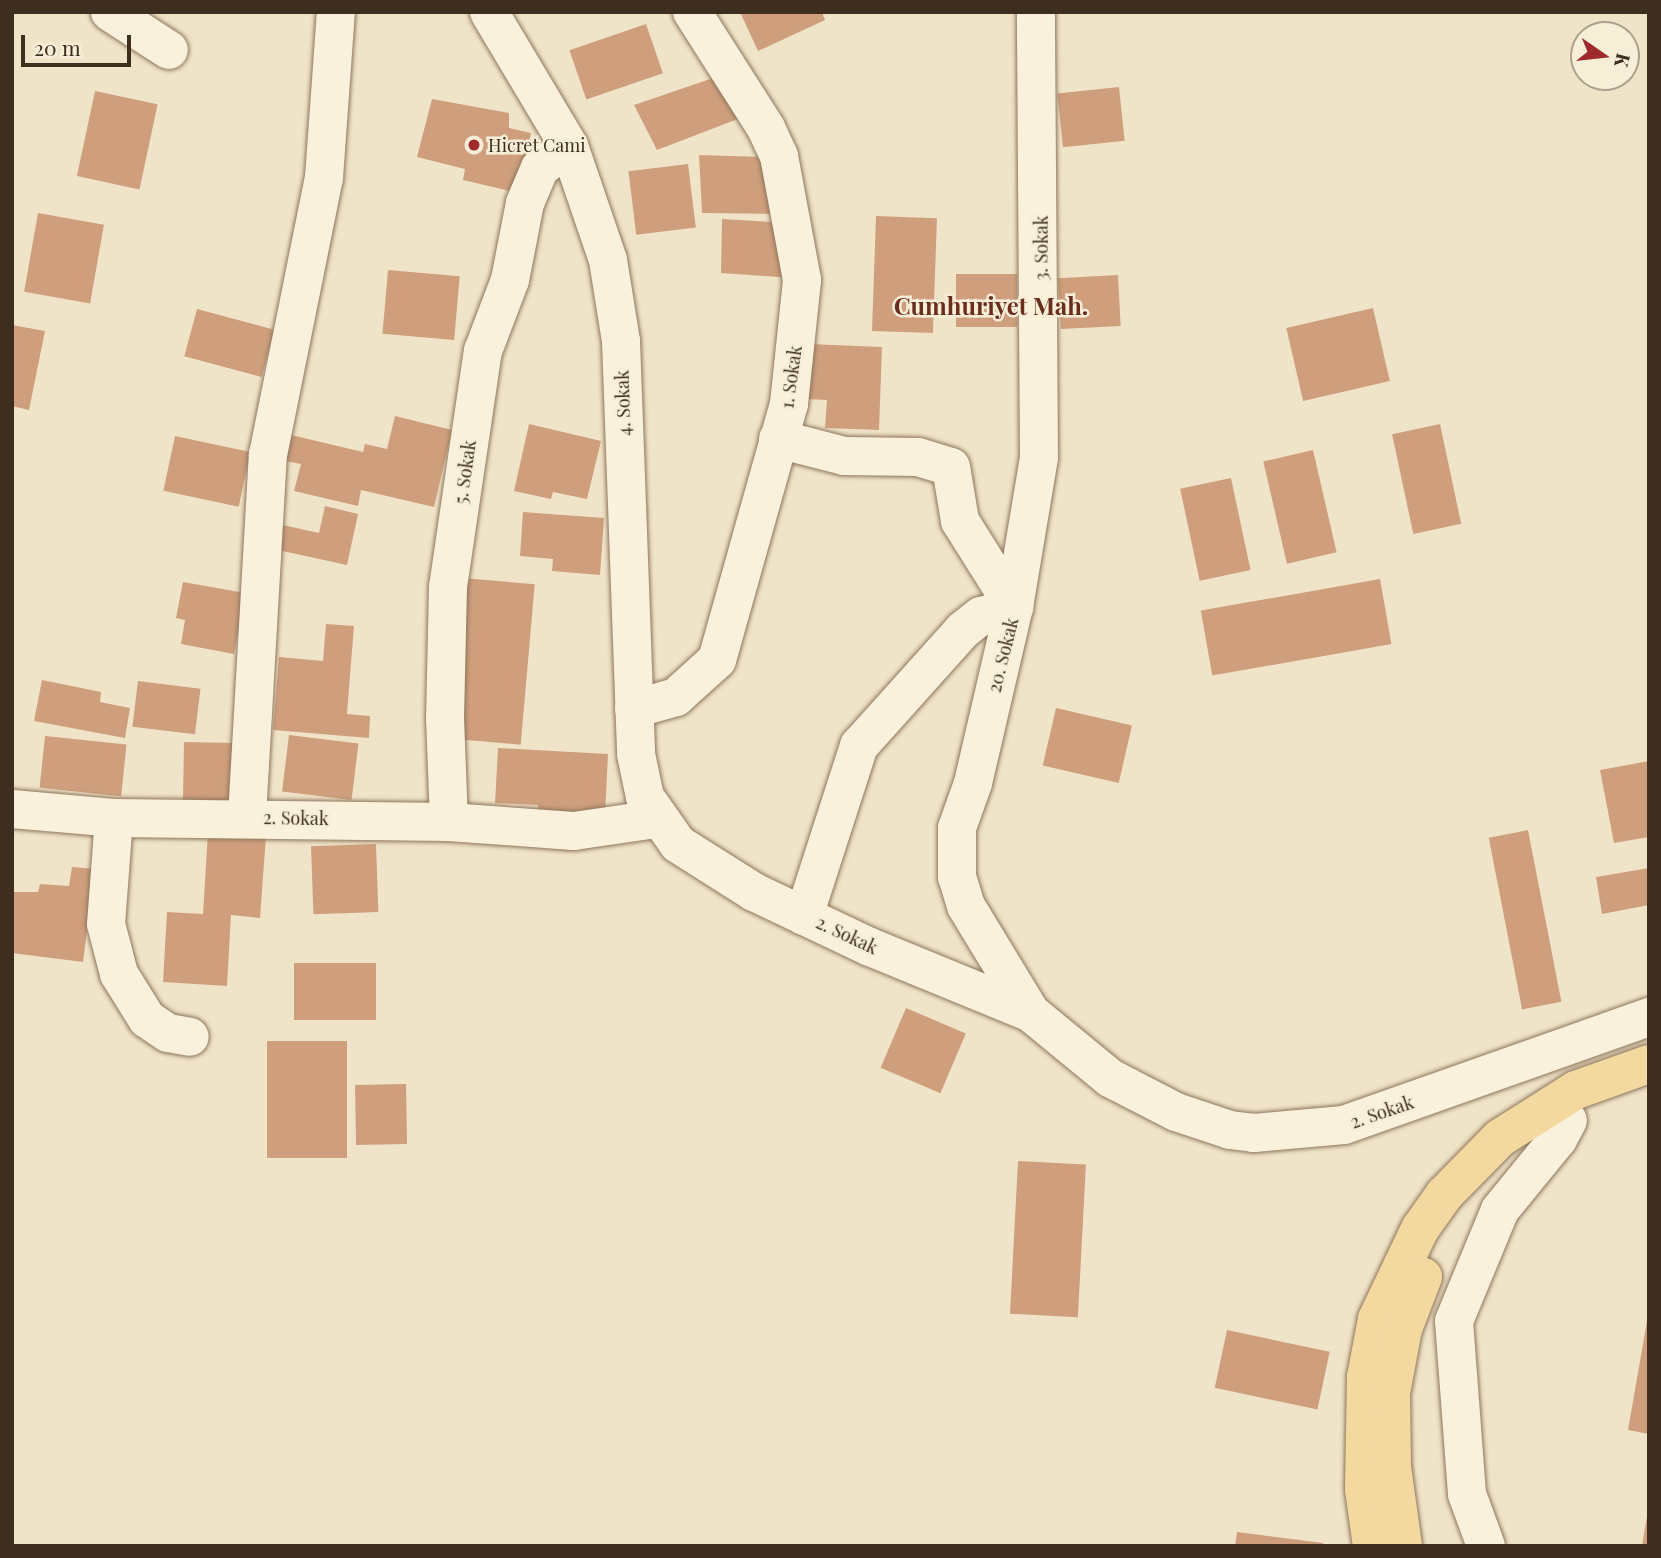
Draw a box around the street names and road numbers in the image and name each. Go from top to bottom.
street label: 3. Sokak [1030,215,1052,281]
street label: 1. Sokak [776,344,806,410]
street label: 4. Sokak [611,370,635,436]
street label: 5. Sokak [450,439,480,505]
street label: 20. Sokak [983,615,1023,695]
street label: 2. Sokak [263,807,329,829]
street label: 2. Sokak [813,911,881,959]
street label: 2. Sokak [1347,1091,1417,1133]

